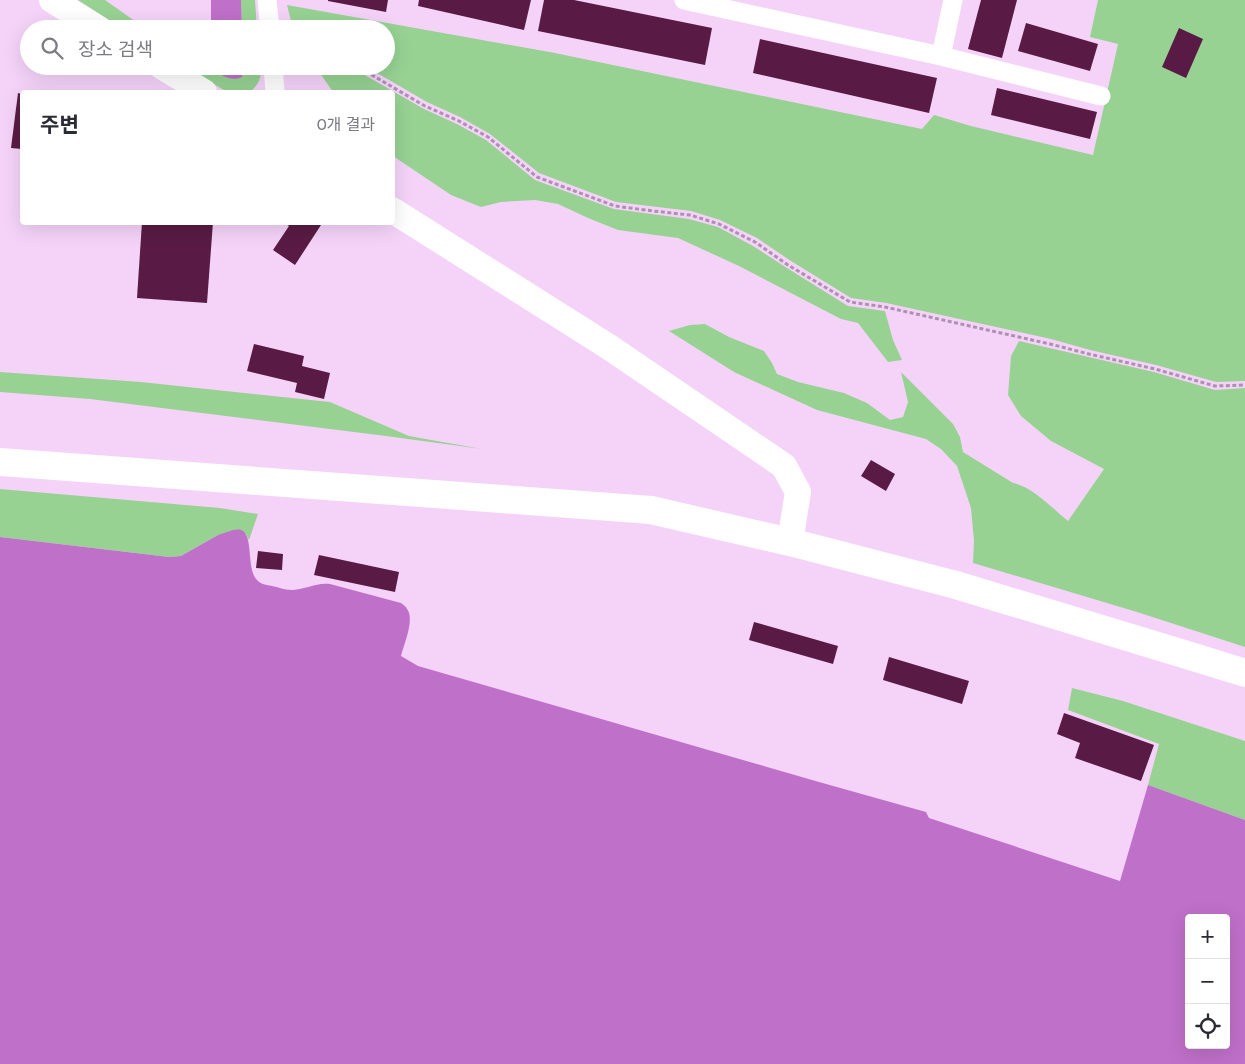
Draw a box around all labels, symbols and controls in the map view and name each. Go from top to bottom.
search box [20,20,395,75]
icon: search [38,34,66,62]
text: 장소 검색 [78,39,153,61]
text: 주변 [40,113,79,138]
text: 0개 결과 [317,115,375,135]
map controls [1185,914,1230,1049]
button: + [1185,914,1230,959]
button: − [1185,959,1230,1004]
button: locate [1185,1004,1230,1049]

